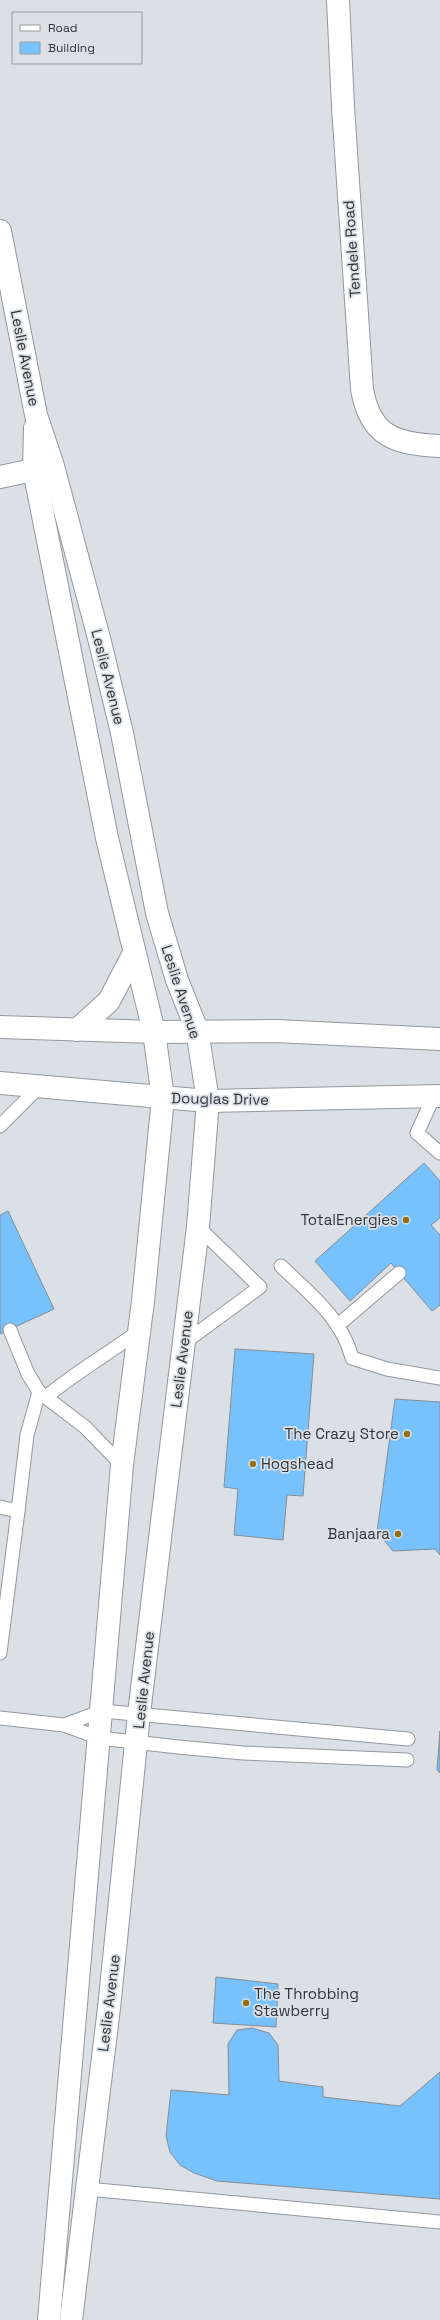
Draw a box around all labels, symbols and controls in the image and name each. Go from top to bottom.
legend [12,12,142,64]
text: Road [48,20,77,36]
text: Building [48,40,95,56]
street label: Tendele Road [339,200,364,298]
street label: Leslie Avenue [7,308,44,408]
street label: Leslie Avenue [87,627,130,727]
street label: Leslie Avenue [157,942,206,1041]
street label: Douglas Drive [171,1088,269,1109]
place label: TotalEnergies [301,1210,398,1229]
marker: TotalEnergies [401,1215,411,1225]
street label: Leslie Avenue [166,1309,197,1409]
place label: The Crazy Store [284,1424,399,1443]
marker: The Crazy Store [402,1429,412,1439]
place label: Hogshead [261,1454,334,1473]
marker: Hogshead [248,1459,258,1469]
place label: Banjaara [327,1524,390,1543]
marker: Banjaara [393,1529,403,1539]
street label: Leslie Avenue [129,1630,158,1730]
street label: Leslie Avenue [93,1953,124,2053]
place label: The Throbbing Stawberry [254,1984,359,2020]
marker: The Throbbing Stawberry [241,1998,251,2008]

